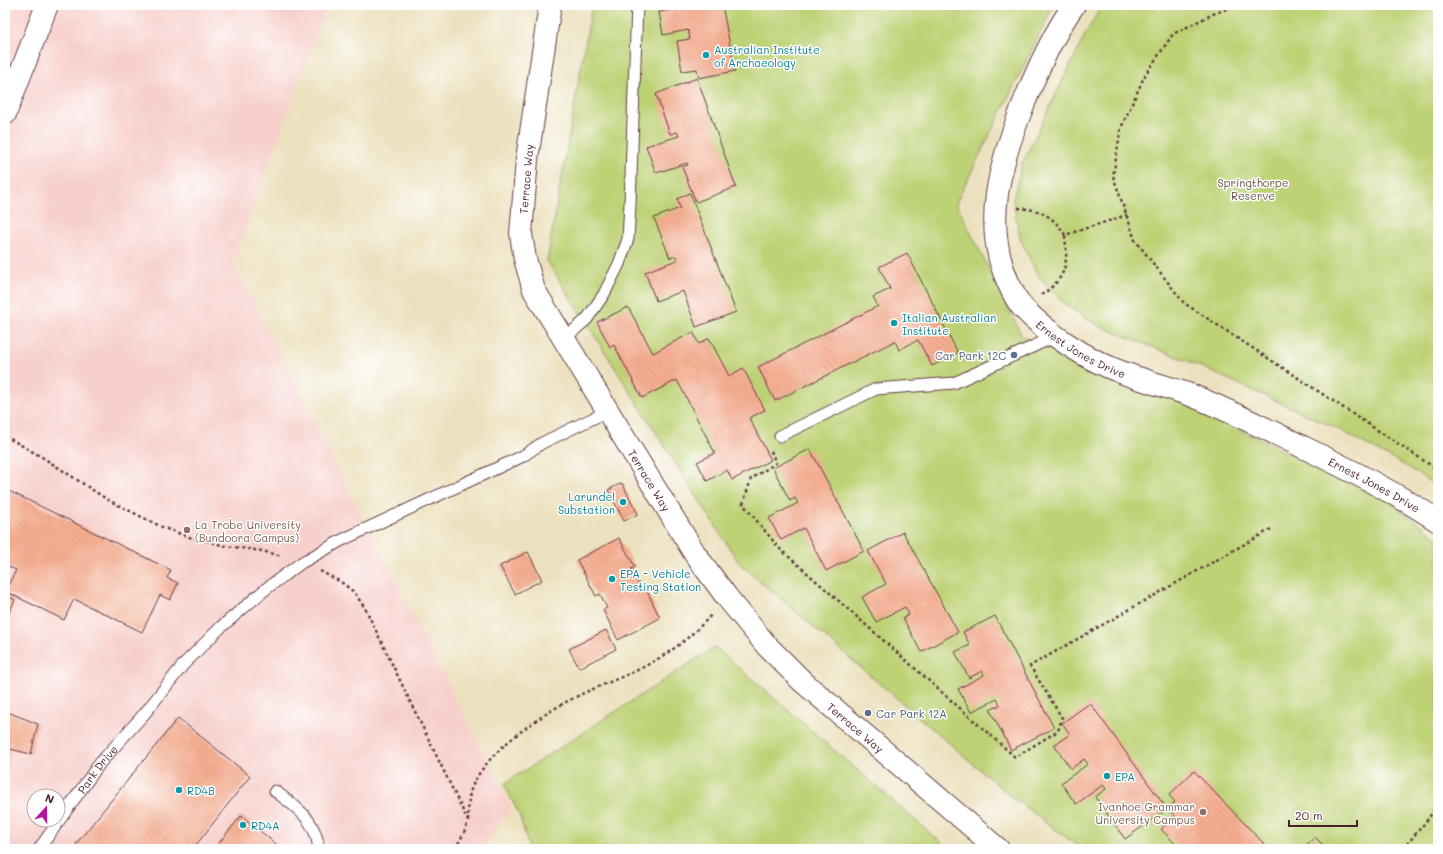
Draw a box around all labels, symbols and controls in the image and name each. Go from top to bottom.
place label: Australian Institute of Archaeology [714,42,820,70]
marker: Australian Institute of Archaeology [701,50,711,60]
street label: Terrace Way [515,143,537,214]
park label: Springthorpe Reserve [1217,175,1289,203]
place label: Italian Australian Institute [902,310,996,338]
street label: Ernest Jones Drive [1033,316,1128,381]
marker: Italian Australian Institute [889,318,899,328]
place label: Car Park 12C [935,348,1006,363]
marker: Car Park 12C [1009,350,1019,360]
street label: Terrace Way [625,446,675,514]
street label: Ernest Jones Drive [1326,453,1423,515]
place label: Larundel Substation [558,489,615,517]
marker: Larundel Substation [618,497,628,507]
place label: La Trobe University (Bundoora Campus) [195,517,301,545]
marker: La Trobe University (Bundoora Campus) [182,525,192,535]
place label: EPA - Vehicle Testing Station [620,566,701,594]
marker: EPA - Vehicle Testing Station [607,574,617,584]
street label: Terrace Way [824,699,887,756]
place label: Car Park 12A [876,706,947,721]
marker: Car Park 12A [863,708,873,718]
street label: Park Drive [73,741,121,796]
place label: EPA [1115,769,1135,784]
marker: EPA [1102,771,1112,781]
place label: RD4B [187,783,215,798]
marker: RD4B [174,785,184,795]
north arrow [26,788,66,828]
text: N [43,790,56,807]
place label: Ivanhoe Grammar University Campus [1096,799,1195,827]
scale bar [1289,802,1357,828]
marker: Ivanhoe Grammar University Campus [1198,807,1208,817]
text: 20 m [1295,807,1323,823]
place label: RD4A [251,818,280,833]
marker: RD4A [238,820,248,830]

